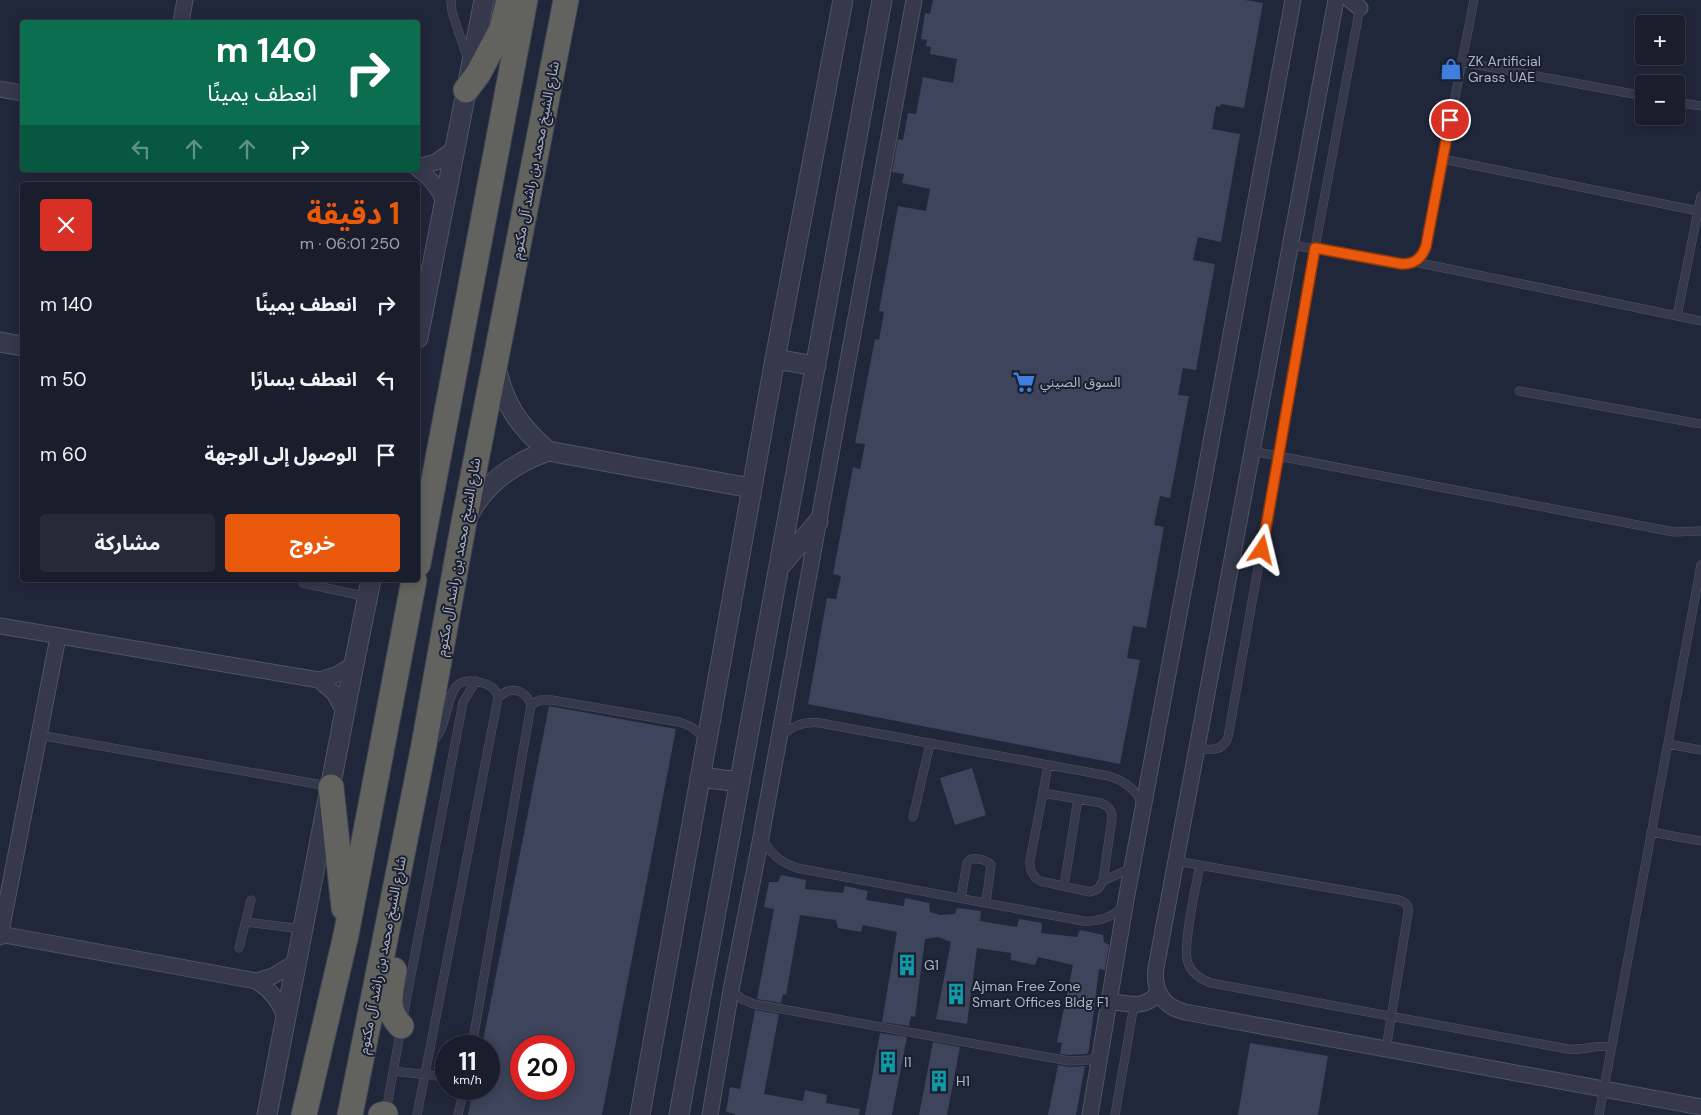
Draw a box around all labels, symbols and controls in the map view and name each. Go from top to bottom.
map controls [1635,15,1685,125]
button: + [1635,15,1685,65]
text: 140 m [216,27,317,73]
icon: right [335,40,400,105]
place label: ZK Artificial Grass UAE [1468,52,1541,86]
shop icon: ZK Artificial Grass UAE [1438,56,1464,82]
street label: شارع الشيخ محمد بن راشد آل مكتوم [507,59,565,261]
button: − [1635,75,1685,125]
text: انعطف يمينًا [207,79,317,108]
pin [1429,99,1471,141]
icon: arrive [1436,106,1464,134]
icon: left [127,135,155,163]
icon: ahead [180,135,208,163]
icon: ahead [233,135,261,163]
icon: right [286,135,314,163]
text: 1 دقيقة [307,194,400,233]
button: close [40,199,92,251]
text: 250 m · 06:01 [300,233,400,254]
icon: right [372,291,400,319]
text: 140 m [40,292,92,317]
text: انعطف يمينًا [255,292,357,317]
icon: left [372,366,400,394]
text: 50 m [40,367,87,392]
text: انعطف يسارًا [250,367,357,392]
supermarket icon: السوق الصيني [1011,369,1037,395]
place label: السوق الصيني [1040,373,1121,393]
icon: arrive [372,441,400,469]
text: 60 m [40,442,87,467]
text: الوصول إلى الوجهة [205,442,357,467]
street label: شارع الشيخ محمد بن راشد آل مكتوم [432,456,486,658]
button: مشاركة [40,514,215,572]
button: خروج [225,514,400,572]
position arrow [1235,523,1287,575]
street label: شارع الشيخ محمد بن راشد آل مكتوم [354,854,412,1056]
building icon: G1 [894,952,920,978]
place label: G1 [924,956,939,974]
place label: Ajman Free Zone Smart Offices Bldg F1 [972,977,1109,1011]
building icon: Ajman Free Zone Smart Offices Bldg F1 [943,981,969,1007]
speed limit sign: 20 [510,1035,575,1100]
text: 11 [458,1045,477,1078]
building icon: I1 [875,1049,901,1075]
place label: I1 [904,1053,912,1071]
building icon: H1 [926,1068,952,1094]
text: km/h [453,1072,482,1088]
place label: H1 [956,1072,970,1090]

